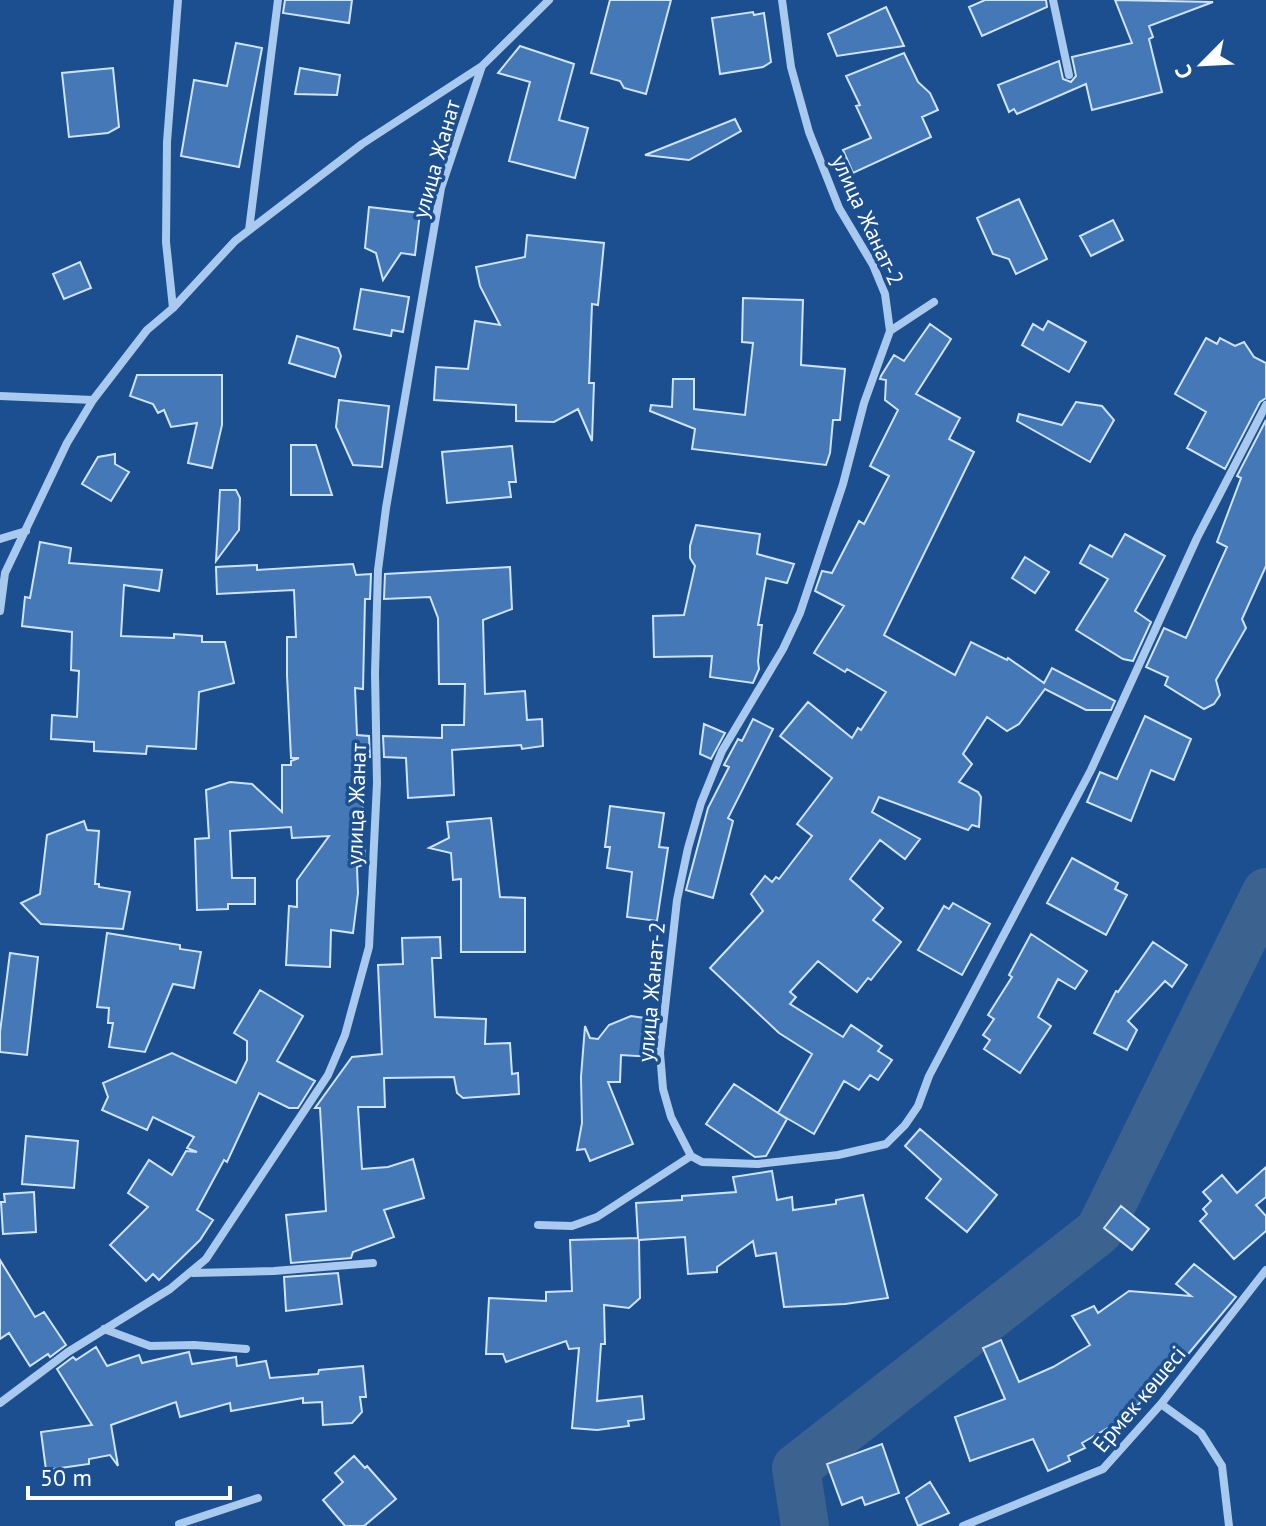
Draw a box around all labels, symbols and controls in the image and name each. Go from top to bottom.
north arrow [1162,24,1242,104]
text: С [1168,61,1199,83]
street label: улица Жанат [406,96,466,222]
street label: улица Жанат-2 [826,150,910,290]
street label: улица Жанат [340,742,372,865]
street label: улица Жанат-2 [631,921,671,1063]
street label: Ермек көшесі [1086,1340,1192,1458]
scale bar [28,1450,230,1500]
text: 50 m [40,1462,92,1493]

